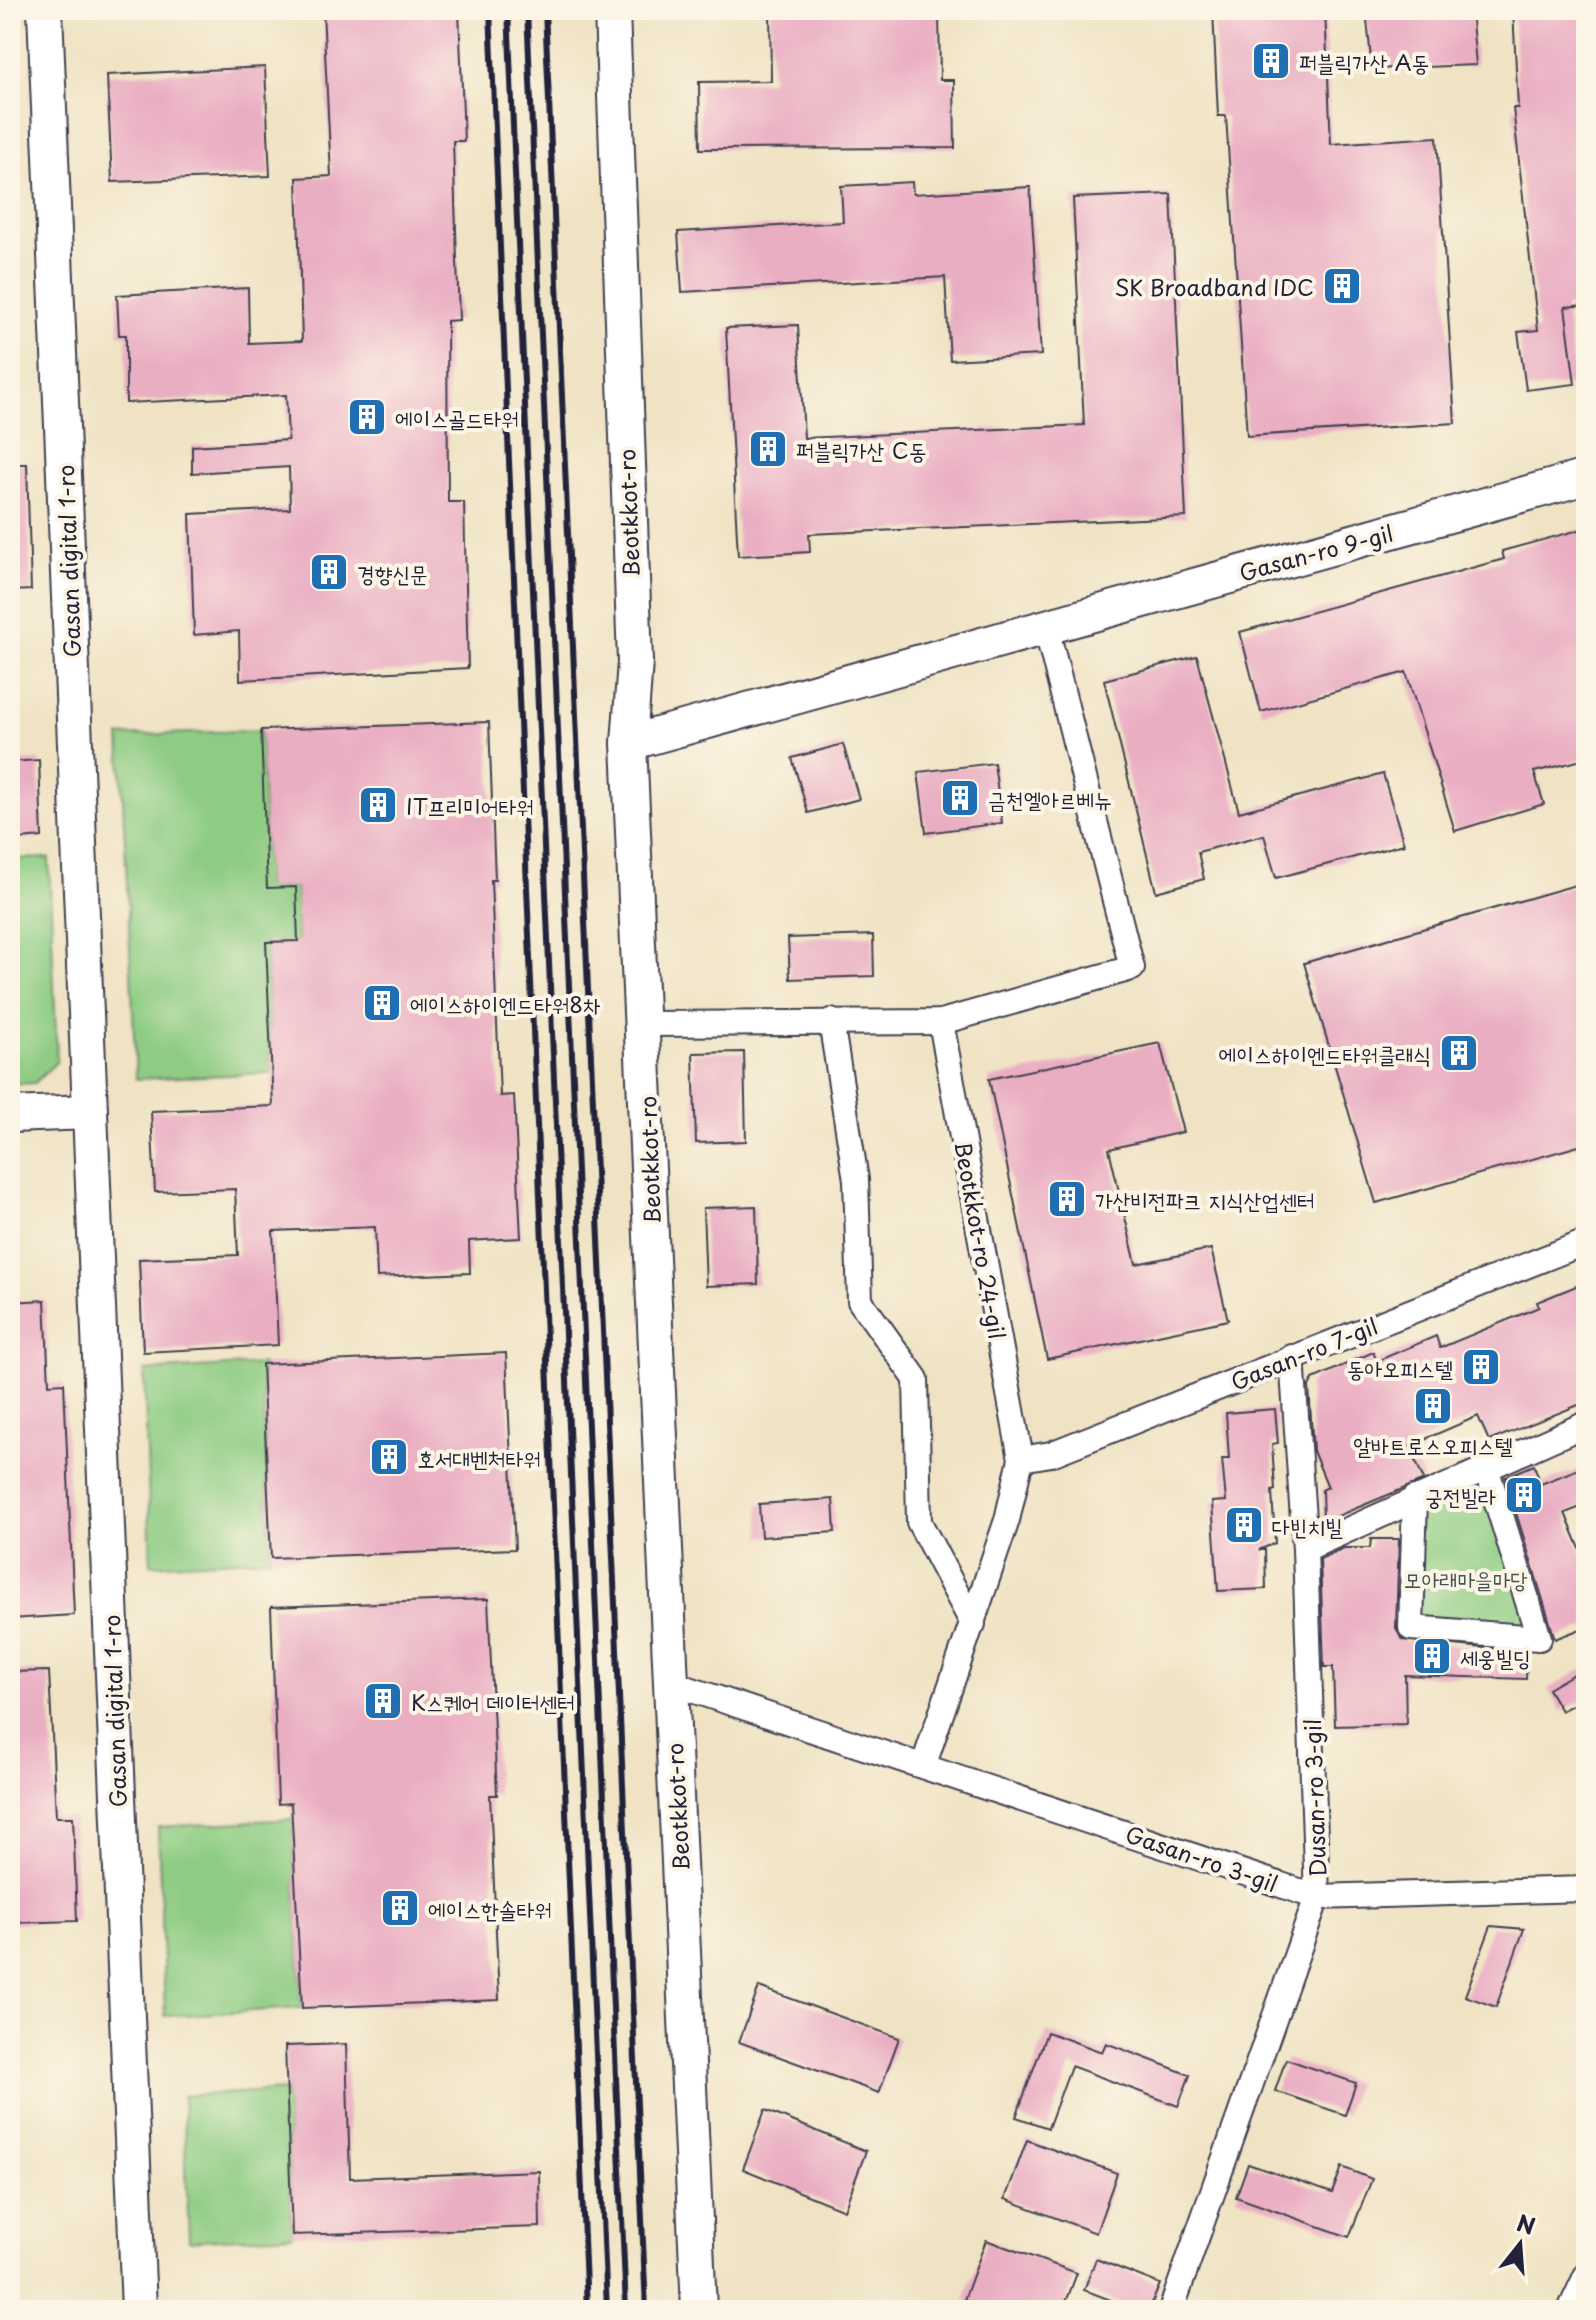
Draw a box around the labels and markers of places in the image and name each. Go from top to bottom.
building icon: 퍼블릭가산 A동 [1250,40,1292,82]
place label: 퍼블릭가산 A동 [1299,45,1429,78]
building icon: SK Broadband IDC [1321,265,1363,307]
place label: SK Broadband IDC [1114,270,1314,303]
building icon: 에이스골드타워 [346,396,388,438]
place label: 에이스골드타워 [395,401,519,434]
building icon: 퍼블릭가산 C동 [747,428,789,470]
place label: 퍼블릭가산 C동 [796,433,926,466]
building icon: 경향신문 [308,551,350,593]
place label: 경향신문 [357,556,428,589]
building icon: 금천엘아르베뉴 [939,777,981,819]
place label: 금천엘아르베뉴 [988,782,1112,815]
building icon: IT프리미어타워 [357,784,399,826]
place label: IT프리미어타워 [406,789,534,822]
building icon: 에이스하이엔드타워8차 [361,982,403,1024]
place label: 에이스하이엔드타워8차 [410,987,601,1020]
building icon: 에이스하이엔드타워클래식 [1438,1032,1480,1074]
place label: 에이스하이엔드타워클래식 [1219,1037,1431,1070]
building icon: 가산비전파크 지식산업센터 [1046,1178,1088,1220]
place label: 가산비전파크 지식산업센터 [1095,1183,1315,1216]
building icon: 동아오피스텔 [1460,1346,1502,1388]
place label: 동아오피스텔 [1347,1351,1453,1384]
building icon: 알바트로스오피스텔 [1412,1385,1454,1427]
place label: 알바트로스오피스텔 [1353,1428,1513,1461]
building icon: 호서대벤처타워 [368,1436,410,1478]
place label: 호서대벤처타워 [417,1441,541,1474]
building icon: 궁전빌라 [1503,1474,1545,1516]
place label: 궁전빌라 [1425,1479,1496,1512]
building icon: 다빈치빌 [1223,1504,1265,1546]
place label: 다빈치빌 [1272,1509,1343,1542]
building icon: 세웅빌딩 [1411,1635,1453,1677]
place label: 세웅빌딩 [1460,1640,1531,1673]
building icon: K스퀘어 데이터센터 [362,1680,404,1722]
place label: K스퀘어 데이터센터 [411,1685,575,1718]
building icon: 에이스한솔타워 [379,1887,421,1929]
place label: 에이스한솔타워 [428,1892,552,1925]

